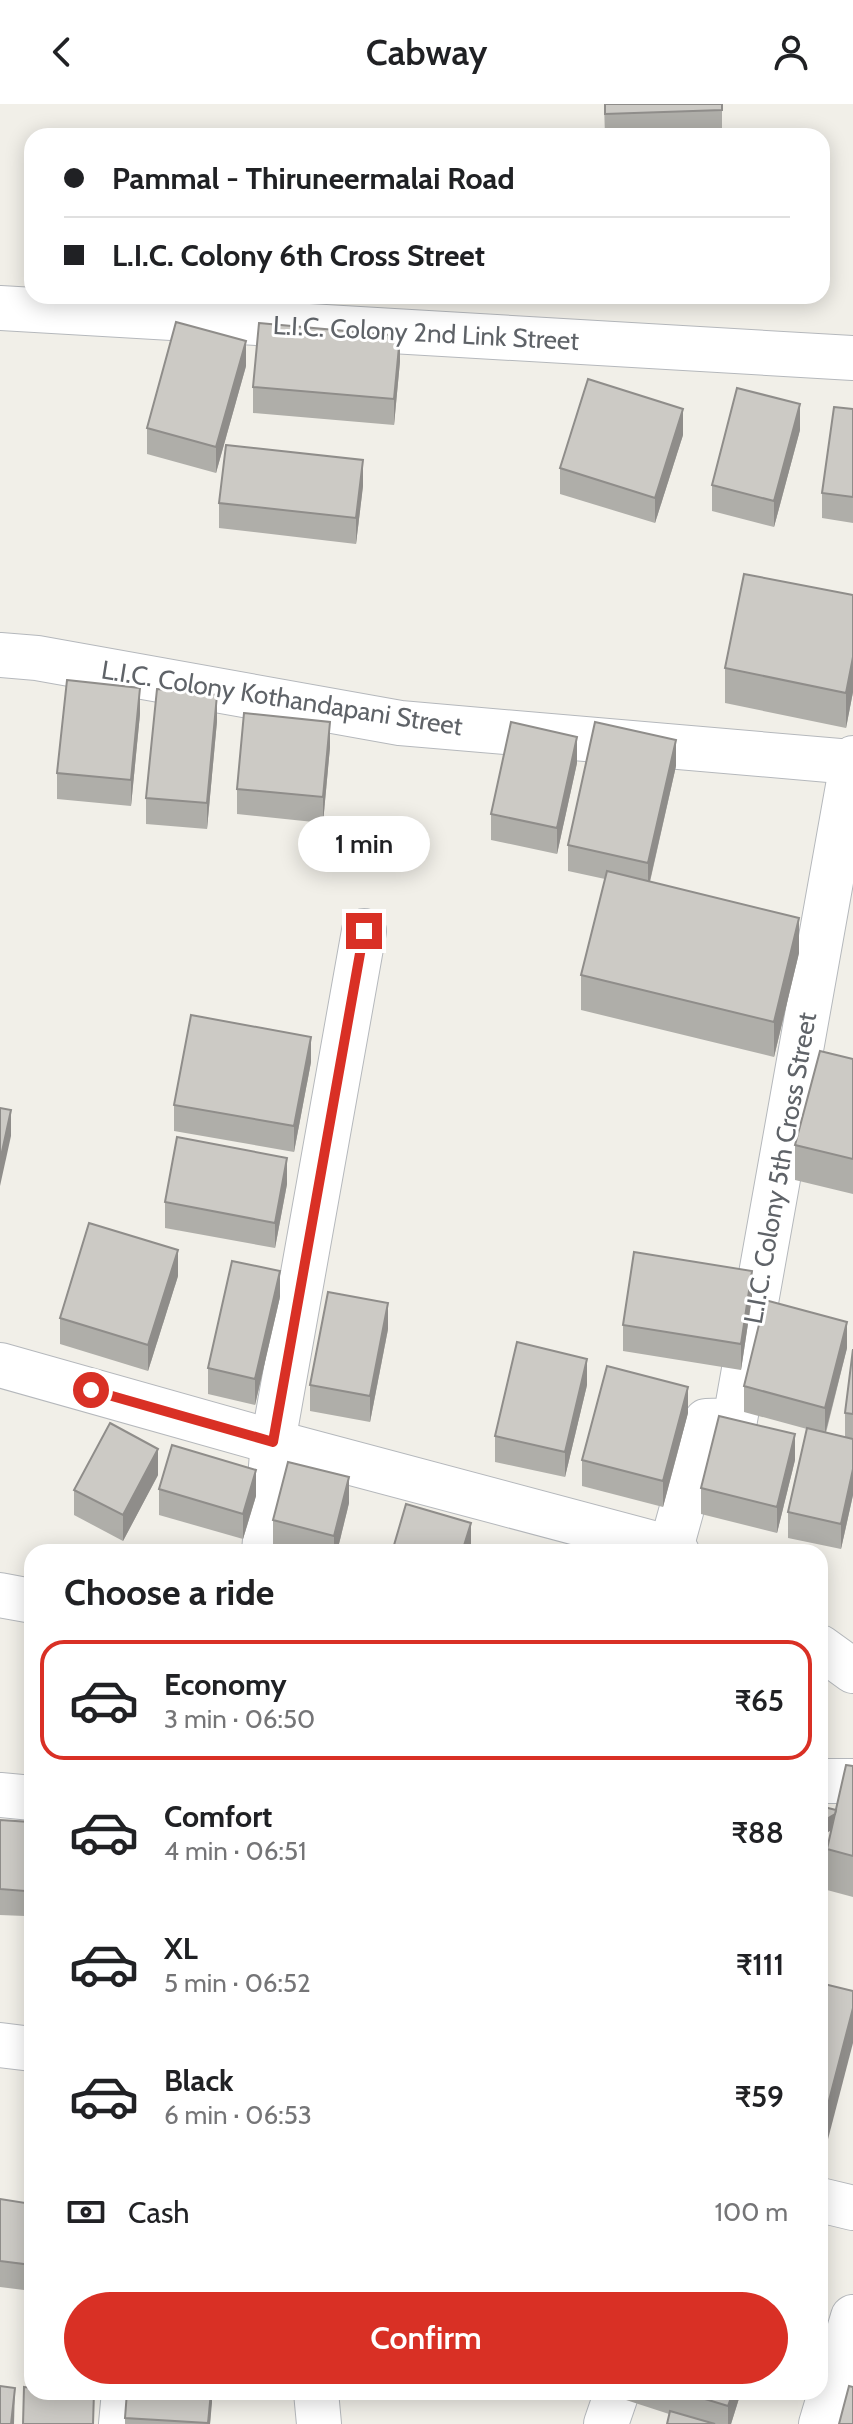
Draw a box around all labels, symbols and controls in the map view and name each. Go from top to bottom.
icon: back [40,30,84,74]
text: Cabway [366,30,487,74]
icon: person [769,30,813,74]
text: Pammal - Thiruneermalai Road [112,160,515,197]
text: L.I.C. Colony 6th Cross Street [112,237,485,274]
street label: L.I.C. Colony 2nd Link Street [272,309,580,357]
street label: L.I.C. Colony Kothandapani Street [99,654,465,742]
callout: 1 min [298,815,430,871]
text: 1 min [335,828,393,860]
route end [346,913,382,949]
street label: L.I.C. Colony 5th Cross Street [737,1010,823,1326]
route start [73,1372,109,1408]
text: Choose a ride [64,1570,274,1614]
icon: car [68,1664,140,1736]
text: Economy [164,1666,287,1703]
text: ₹65 [735,1682,784,1719]
text: 3 min · 06:50 [164,1703,315,1735]
icon: car [68,1796,140,1868]
text: Comfort [164,1798,272,1835]
text: ₹88 [732,1814,784,1851]
text: 4 min · 06:51 [164,1835,306,1867]
icon: car [68,1928,140,2000]
text: XL [164,1930,198,1967]
text: ₹111 [736,1946,784,1983]
text: 5 min · 06:52 [164,1967,311,1999]
icon: car [68,2060,140,2132]
text: Black [164,2062,234,2099]
text: ₹59 [735,2078,784,2115]
text: 6 min · 06:53 [164,2099,312,2131]
icon: cash [64,2190,108,2234]
text: Cash [128,2194,190,2231]
text: 100 m [715,2196,788,2228]
button: Confirm [64,2292,788,2384]

